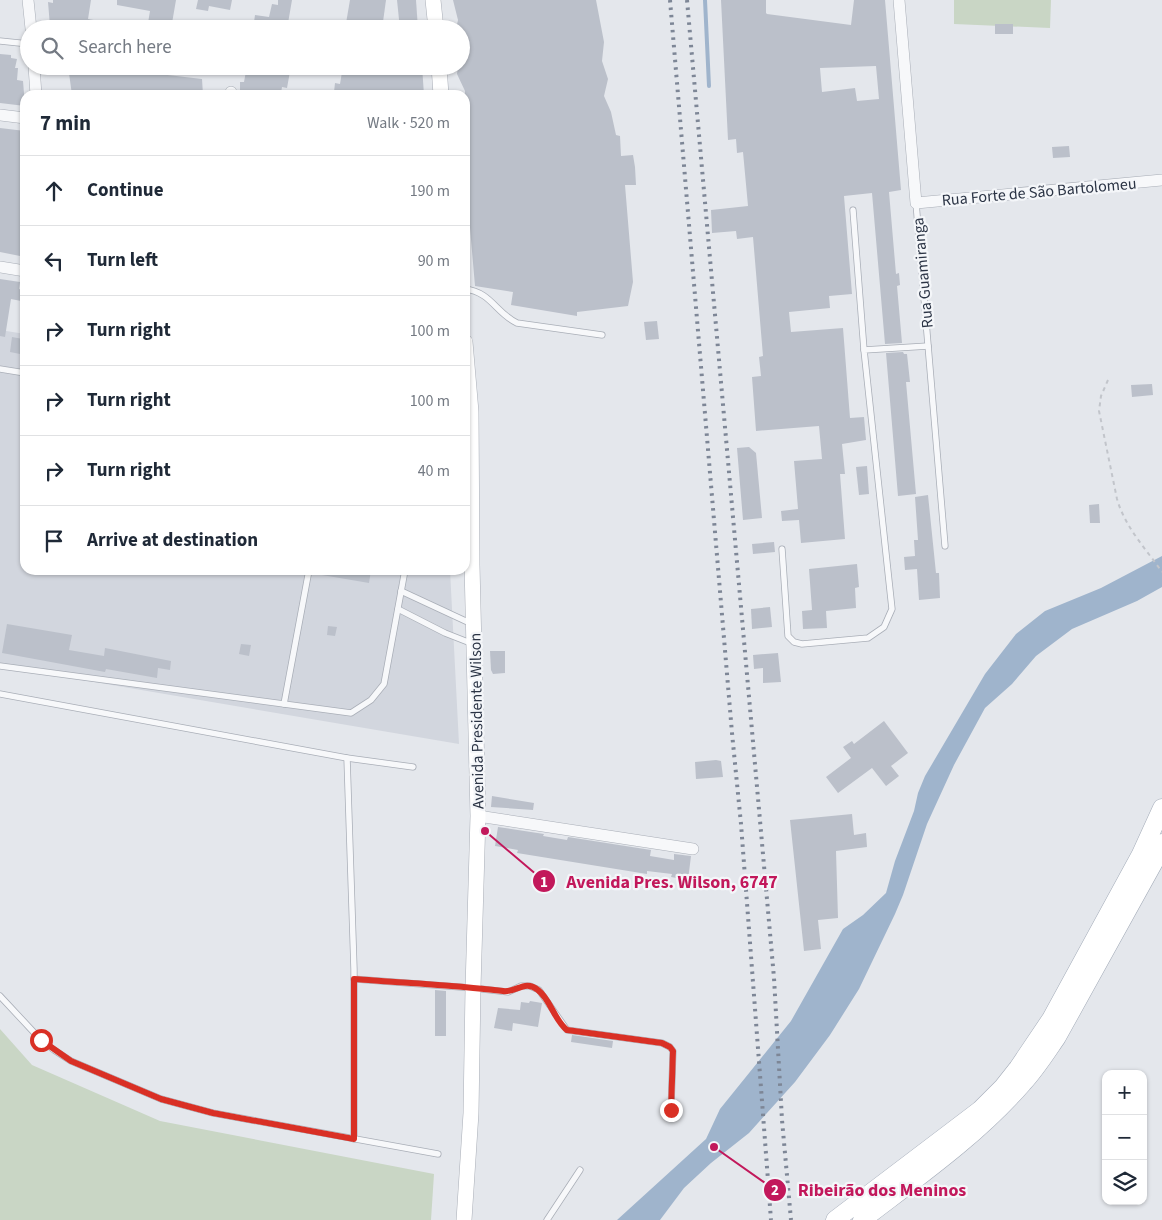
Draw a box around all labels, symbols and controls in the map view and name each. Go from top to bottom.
search box [20,20,470,75]
icon: search [38,34,66,62]
text: Search here [78,34,172,61]
text: 7 min [40,108,91,138]
text: Walk · 520 m [367,112,450,134]
street label: Rua Forte de São Bartolomeu [941,173,1137,211]
icon: ahead [40,177,68,205]
text: Continue [87,177,164,204]
text: 190 m [410,180,450,202]
street label: Rua Guamiranga [907,217,939,329]
icon: left [40,247,68,275]
text: Turn left [87,247,158,274]
text: 90 m [418,250,450,272]
icon: right [40,317,68,345]
text: Turn right [87,317,171,344]
text: 100 m [410,320,450,342]
icon: right [40,387,68,415]
text: Turn right [87,387,171,414]
text: 100 m [410,390,450,412]
icon: right [40,457,68,485]
text: Turn right [87,457,171,484]
text: 40 m [418,460,450,482]
icon: arrive [40,527,68,555]
text: Arrive at destination [87,527,258,554]
street label: Avenida Presidente Wilson [464,633,490,809]
callout: Avenida Pres. Wilson, 6747 [531,865,787,898]
text: Avenida Pres. Wilson, 6747 [565,870,778,895]
text: 1 [540,872,548,893]
route start [30,1029,53,1052]
map controls [1102,1070,1147,1205]
button: + [1102,1070,1147,1115]
route end [660,1099,683,1122]
button: − [1102,1115,1147,1160]
button: layers [1102,1160,1147,1205]
callout: Ribeirão dos Meninos [762,1173,976,1206]
text: Ribeirão dos Meninos [798,1178,966,1203]
text: 2 [771,1180,779,1201]

